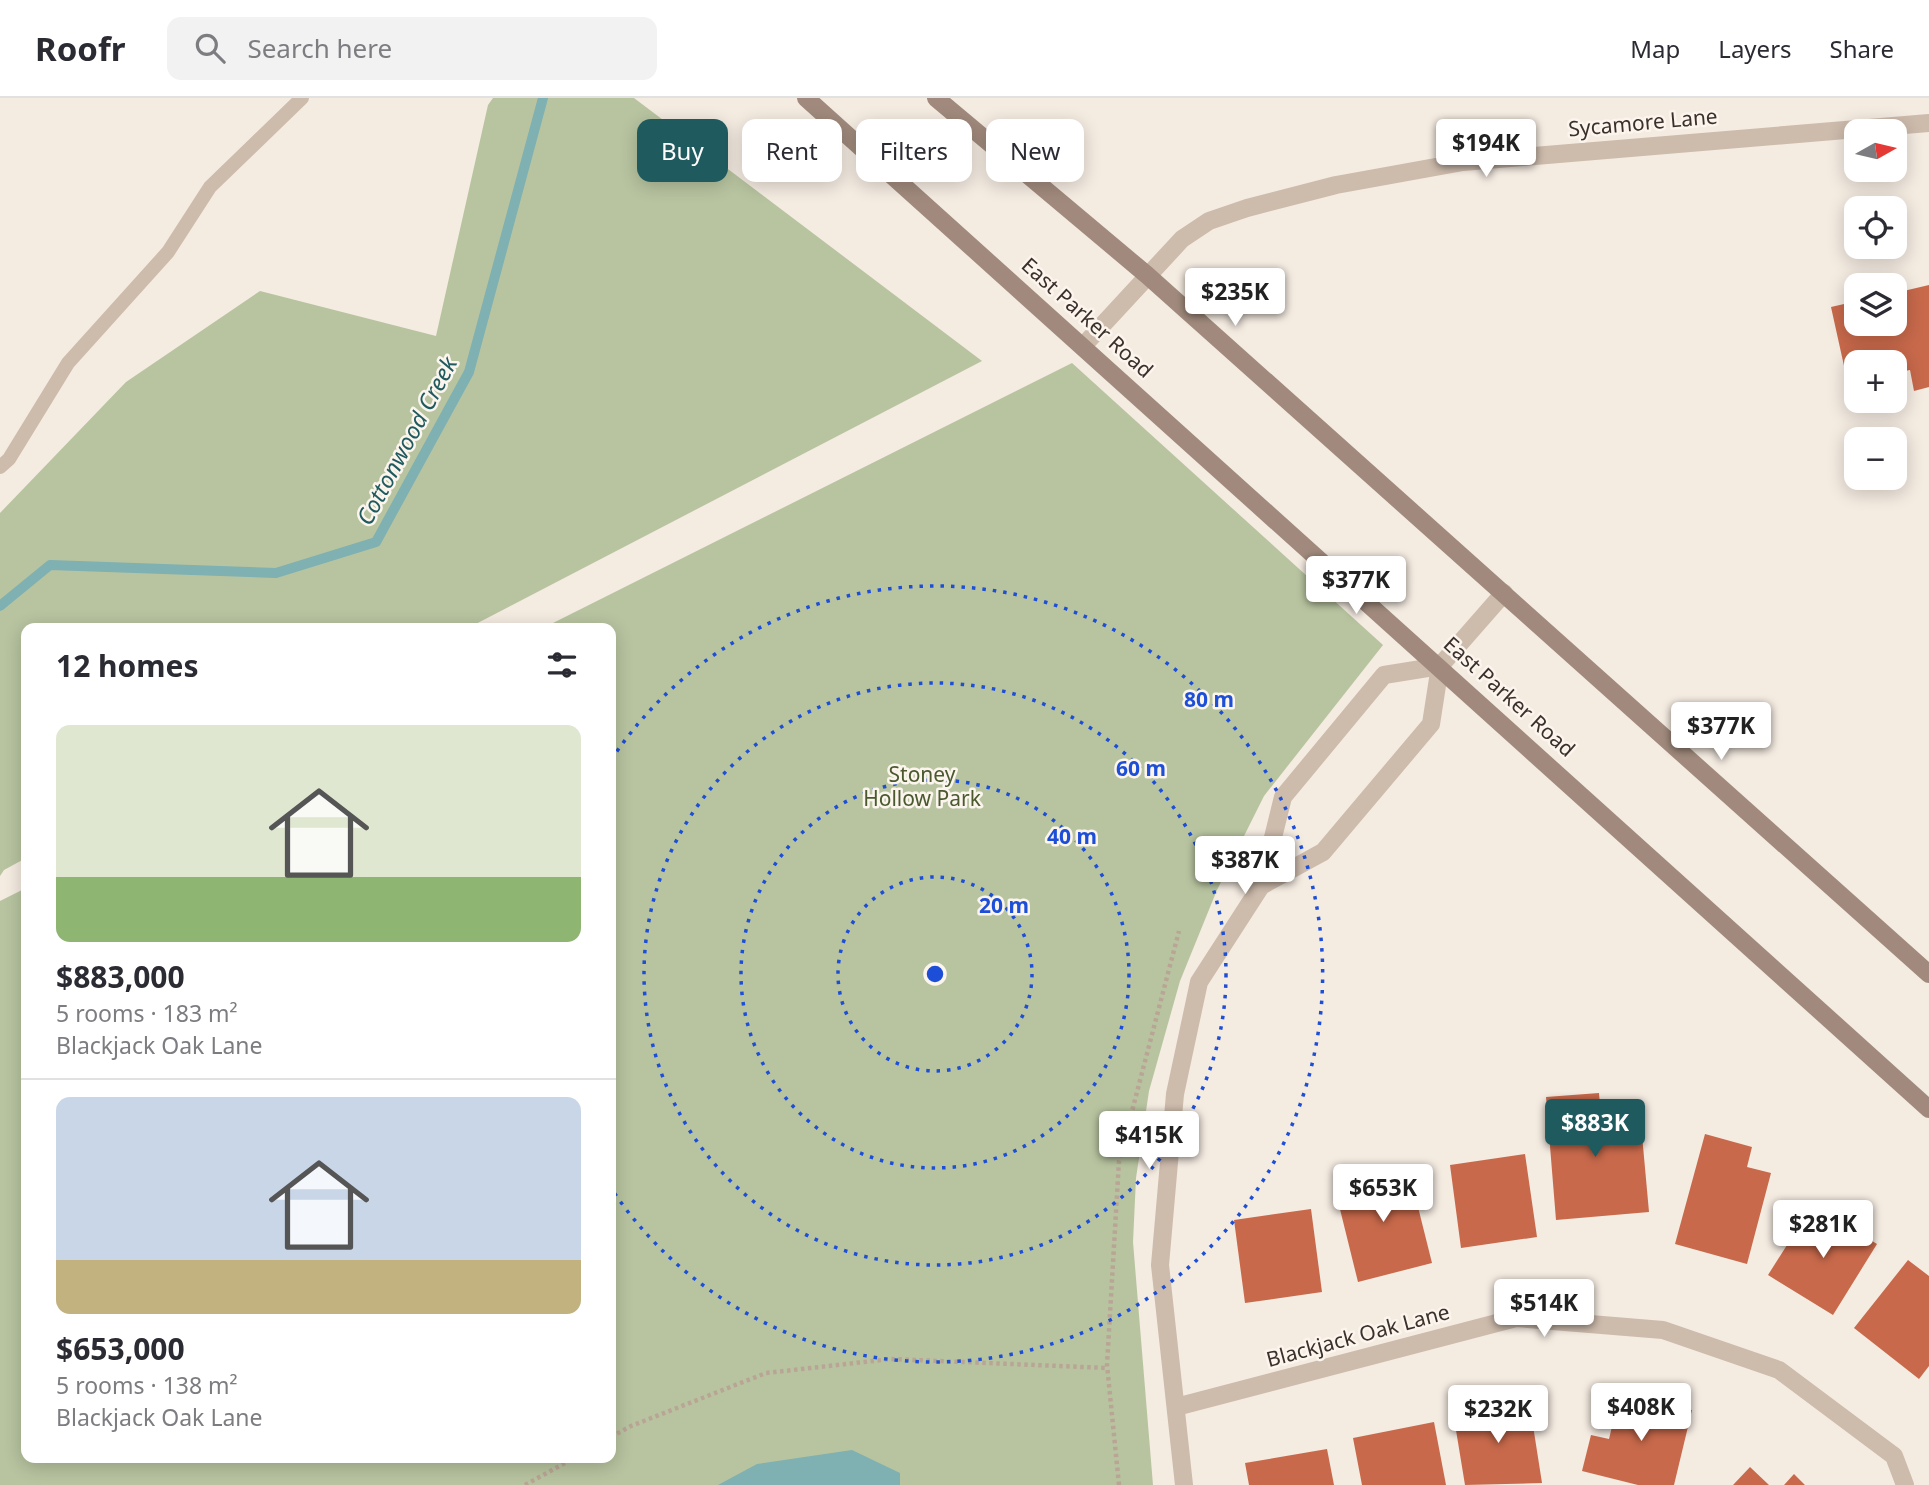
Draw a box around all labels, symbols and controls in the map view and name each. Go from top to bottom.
search box [167,17,657,80]
text: Roofr [35,26,125,71]
icon: search [191,29,229,67]
text: Search here [247,30,392,66]
text: Map [1630,32,1680,65]
text: Layers [1718,32,1792,65]
text: Share [1830,32,1894,65]
street label: Sycamore Lane [1567,102,1719,142]
chip: Buy [637,119,728,182]
chip: Rent [742,119,842,182]
chip: Filters [856,119,972,182]
chip: New [986,119,1084,182]
north arrow [1844,119,1908,182]
map controls [1844,119,1907,490]
pin: $194K [1437,120,1535,179]
text: $194K [1452,126,1520,158]
button: locate [1844,196,1907,259]
street label: East Parker Road [1016,251,1159,384]
pin: $235K [1186,268,1284,328]
button: layers [1844,273,1907,336]
text: $235K [1201,275,1269,307]
water label: Cottonwood Creek [348,349,465,530]
button: + [1844,350,1907,413]
button: − [1844,427,1907,490]
pin: $377K [1307,556,1405,616]
text: $377K [1322,563,1390,595]
street label: East Parker Road [1438,630,1581,763]
text: 12 homes [56,645,199,686]
icon: filters [543,646,581,684]
text: 80 m [1184,685,1234,713]
pin: $377K [1672,702,1770,762]
text: $377K [1687,709,1755,741]
text: 60 m [1116,754,1166,782]
park label: Stoney Hollow Park [863,760,982,812]
icon: home [256,770,382,896]
text: 40 m [1047,822,1097,850]
pin: $387K [1196,836,1294,896]
text: $387K [1211,843,1279,875]
text: 20 m [979,891,1029,919]
text: $883,000 [56,956,185,997]
centre of rings [923,962,947,986]
text: 5 rooms · 183 m² [56,997,238,1029]
text: Blackjack Oak Lane [56,1029,263,1061]
pin: $883K [1546,1100,1644,1159]
text: $883K [1561,1106,1629,1138]
pin: $415K [1100,1112,1198,1171]
text: $415K [1115,1118,1183,1150]
icon: home [256,1142,382,1268]
pin: $653K [1334,1164,1432,1224]
text: $653K [1349,1171,1417,1203]
pin: $281K [1774,1200,1872,1260]
text: $281K [1789,1207,1857,1239]
pin: $514K [1495,1280,1593,1339]
text: $514K [1510,1286,1578,1318]
street label: Blackjack Oak Lane [1263,1297,1452,1373]
text: $653,000 [56,1328,185,1369]
text: 5 rooms · 138 m² [56,1369,238,1401]
pin: $408K [1592,1384,1690,1443]
pin: $232K [1449,1386,1547,1445]
text: $408K [1607,1390,1675,1422]
text: $232K [1464,1392,1532,1424]
text: Blackjack Oak Lane [56,1401,263,1433]

